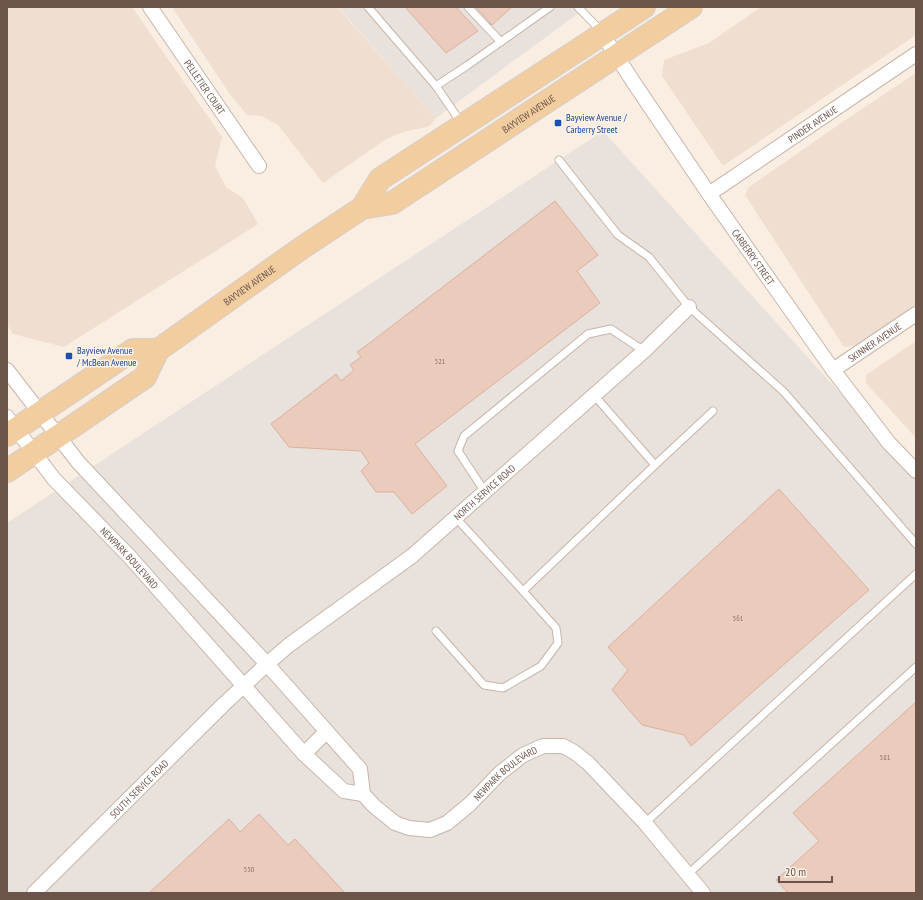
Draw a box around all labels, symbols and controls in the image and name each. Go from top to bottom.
street label: PELLETIER COURT [182,57,228,117]
street label: BAYVIEW AVENUE [499,91,558,136]
street label: PINDER AVENUE [785,103,840,145]
place label: Bayview Avenue / Carberry Street [566,111,628,136]
marker: Bayview Avenue / Carberry Street [553,118,563,128]
street label: CARBERRY STREET [729,226,778,288]
street label: BAYVIEW AVENUE [221,262,278,308]
street label: SKINNER AVENUE [845,319,904,365]
place label: Bayview Avenue / McBean Avenue [76,344,136,369]
marker: Bayview Avenue / McBean Avenue [64,351,74,361]
house number: 521 [435,356,446,366]
street label: NORTH SERVICE ROAD [451,461,518,523]
street label: NEWPARK BOULEVARD [98,524,161,591]
house number: 561 [733,613,744,623]
street label: NEWPARK BOULEVARD [470,743,539,803]
house number: 581 [880,752,891,762]
street label: SOUTH SERVICE ROAD [107,757,171,821]
scale bar [779,858,832,884]
house number: 550 [244,864,255,874]
text: 20 m [785,864,806,879]

